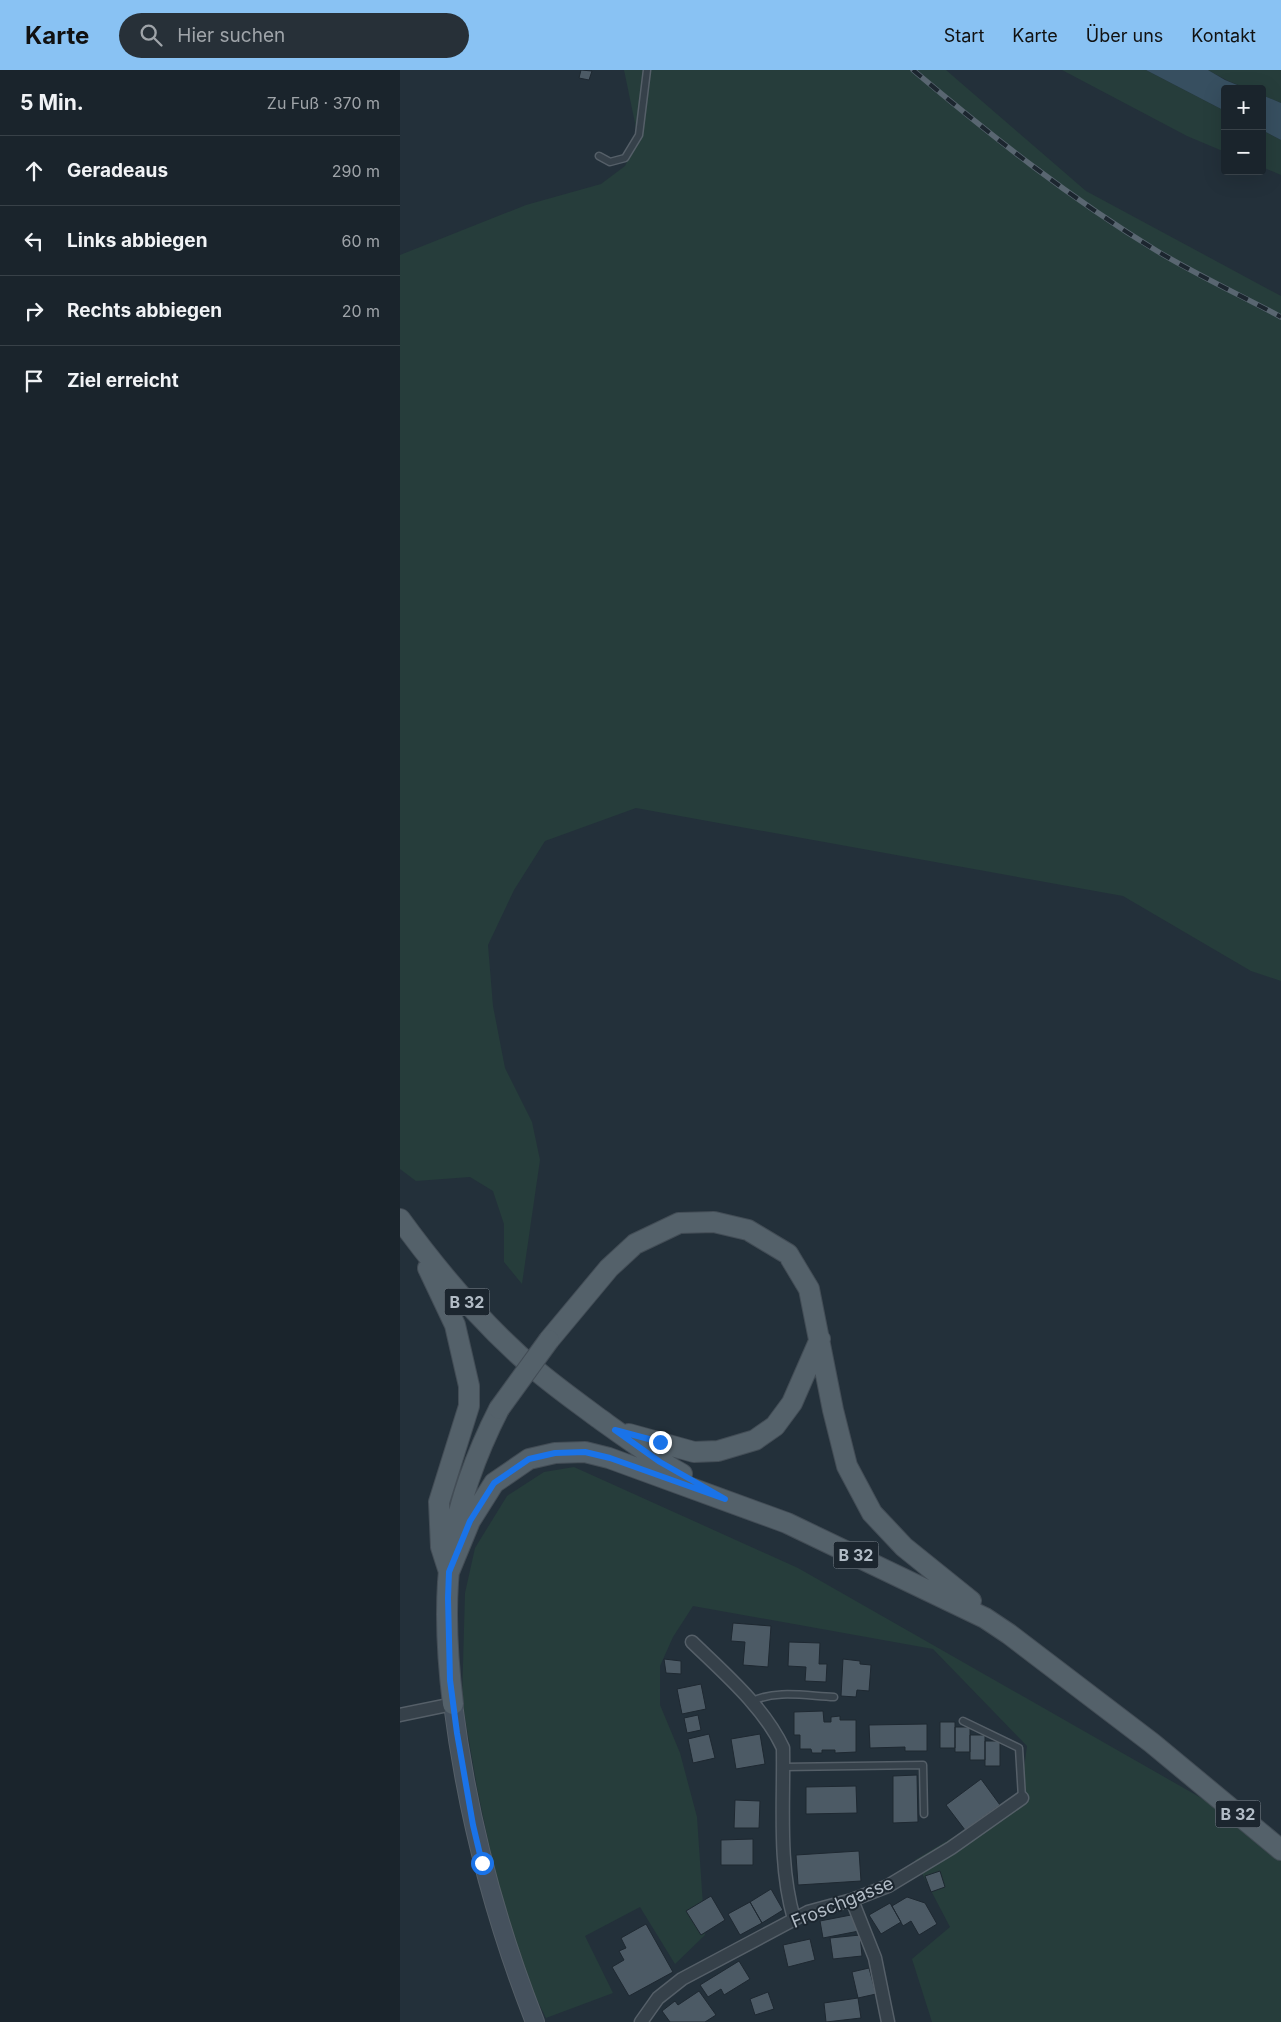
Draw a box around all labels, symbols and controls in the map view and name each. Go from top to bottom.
search box [119,13,469,58]
text: Karte [25,21,89,50]
icon: search [137,21,165,49]
text: Hier suchen [177,24,285,47]
text: Start [944,25,984,46]
text: Karte [1012,25,1058,46]
text: Über uns [1086,25,1163,46]
text: Kontakt [1191,25,1256,46]
map controls [1221,85,1266,175]
button: + [1221,85,1266,130]
text: 5 Min. [20,90,84,115]
text: Zu Fuß · 370 m [267,93,380,113]
button: − [1221,130,1266,175]
icon: ahead [20,157,48,185]
text: Geradeaus [67,159,168,182]
text: 290 m [332,161,380,181]
icon: left [20,227,48,255]
text: Links abbiegen [67,229,208,252]
text: 60 m [341,231,380,251]
icon: right [20,297,48,325]
text: Rechts abbiegen [67,299,222,322]
text: 20 m [342,301,380,321]
icon: arrive [20,367,48,395]
text: Ziel erreicht [67,369,179,392]
road number: B 32 [444,1288,490,1316]
route end [649,1431,672,1454]
road number: B 32 [834,1542,878,1568]
road number: B 32 [1216,1800,1260,1828]
route start [471,1852,494,1875]
street label: Froschgasse [788,1872,896,1932]

